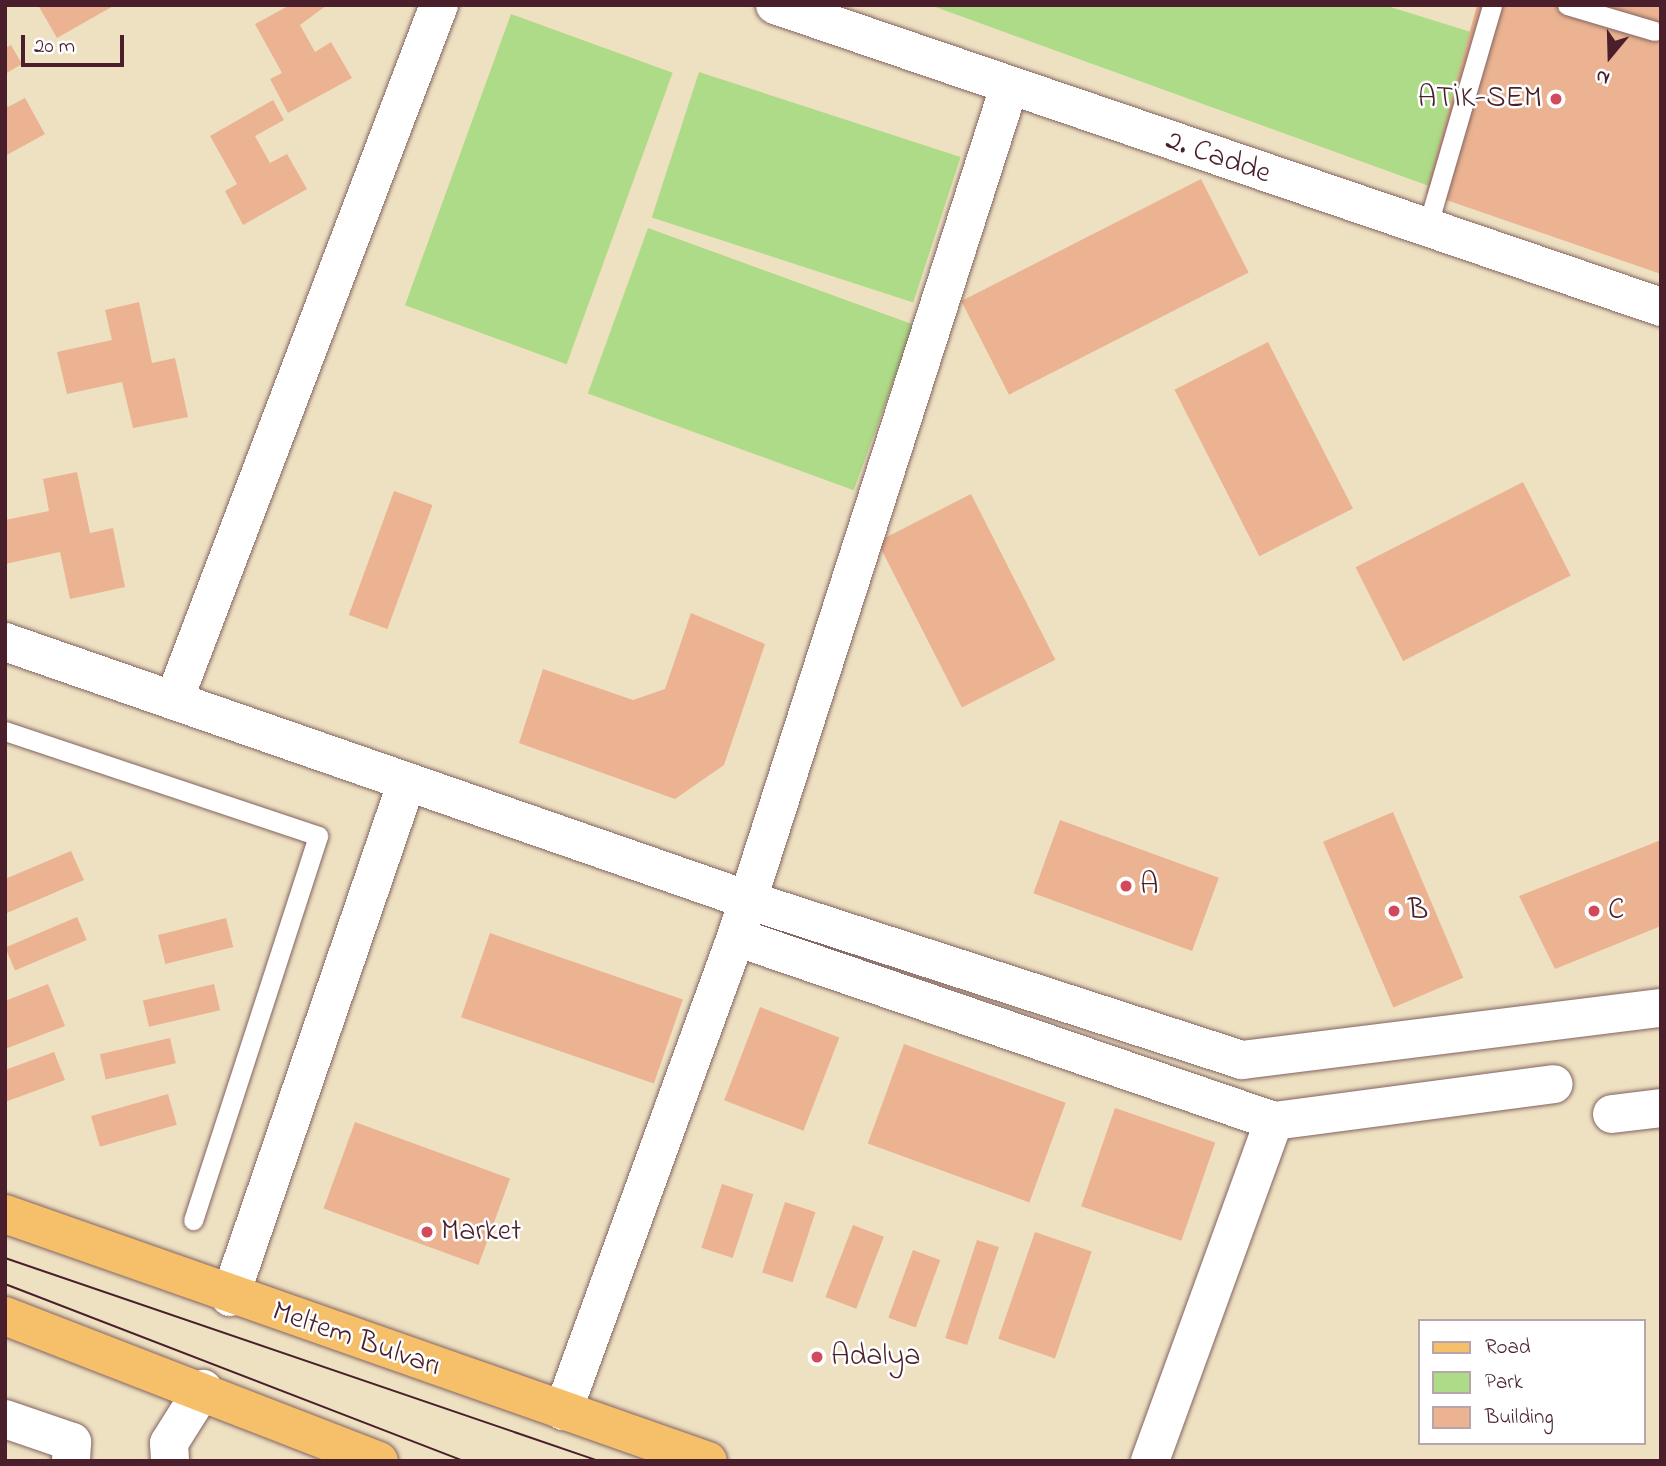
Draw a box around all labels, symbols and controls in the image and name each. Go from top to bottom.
scale bar [24,21,128,65]
north arrow [1575,21,1645,91]
text: 20 m [34,32,75,62]
text: N [1593,61,1613,91]
place label: ATİK-SEM [1418,81,1542,117]
marker: ATİK-SEM [1548,91,1564,107]
street label: 2. Cadde [1161,123,1275,193]
place label: A [1140,868,1158,904]
marker: A [1118,878,1134,894]
place label: B [1408,893,1428,929]
place label: C [1608,893,1624,929]
marker: B [1386,903,1402,919]
marker: C [1586,903,1602,919]
place label: Market [441,1214,521,1250]
marker: Market [419,1224,435,1240]
street label: Meltem Bulvarı [267,1294,445,1386]
legend [1418,1319,1645,1445]
text: Road [1485,1333,1531,1363]
place label: Adalya [831,1339,920,1375]
marker: Adalya [809,1349,825,1365]
text: Park [1485,1368,1523,1398]
text: Building [1485,1403,1554,1433]

